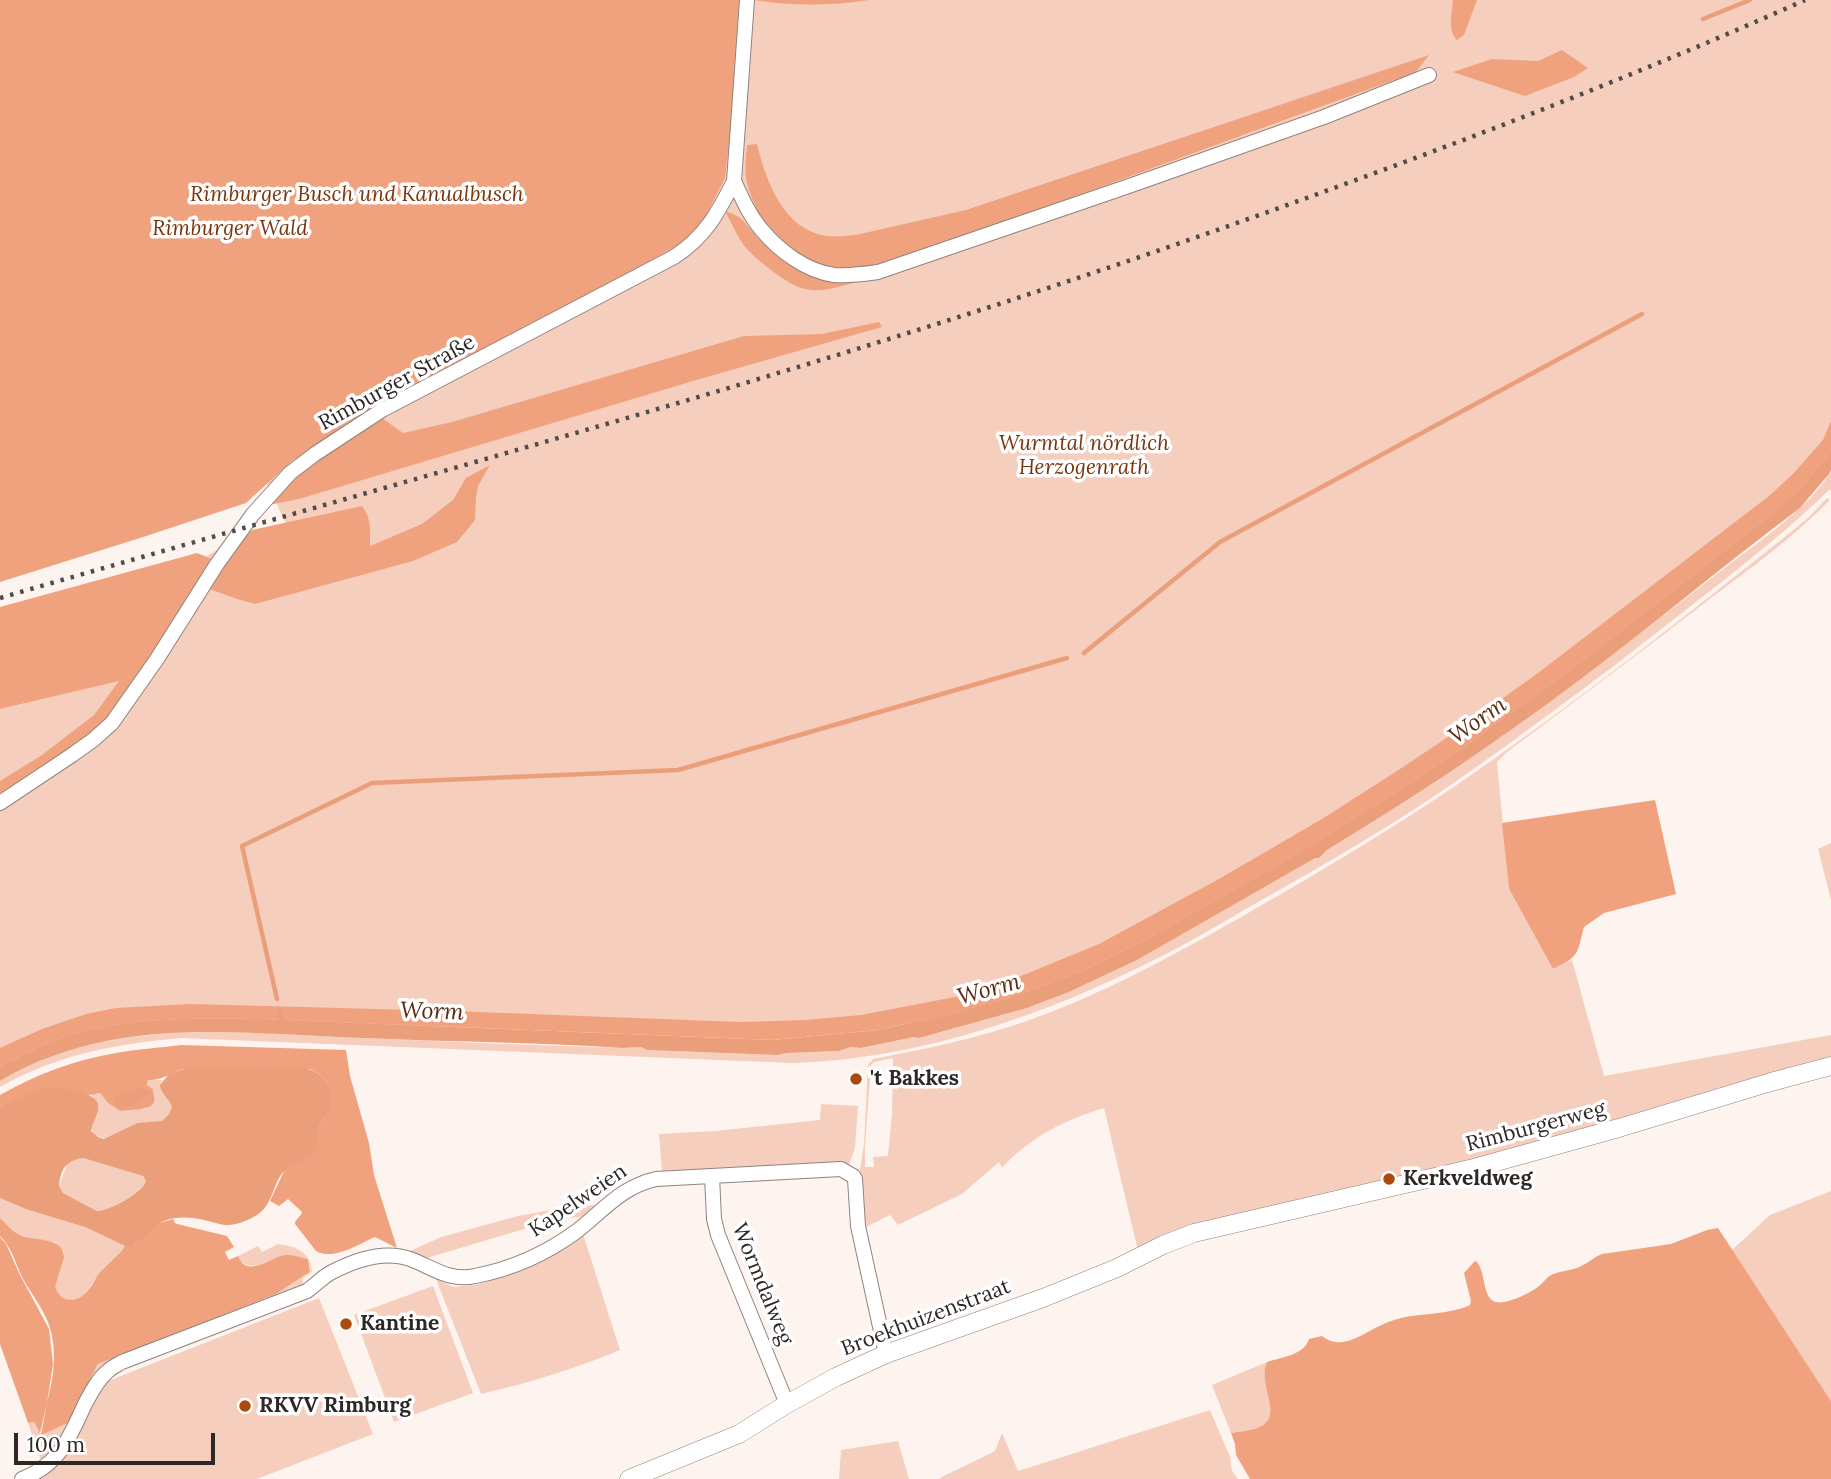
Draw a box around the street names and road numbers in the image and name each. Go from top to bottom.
street label: Rimburger Straße [315,330,479,436]
street label: Rimburgerweg [1464,1096,1608,1158]
street label: Kapelweien [524,1159,632,1243]
street label: Wormdalweg [726,1220,798,1348]
street label: Broekhuizenstraat [838,1274,1014,1362]

